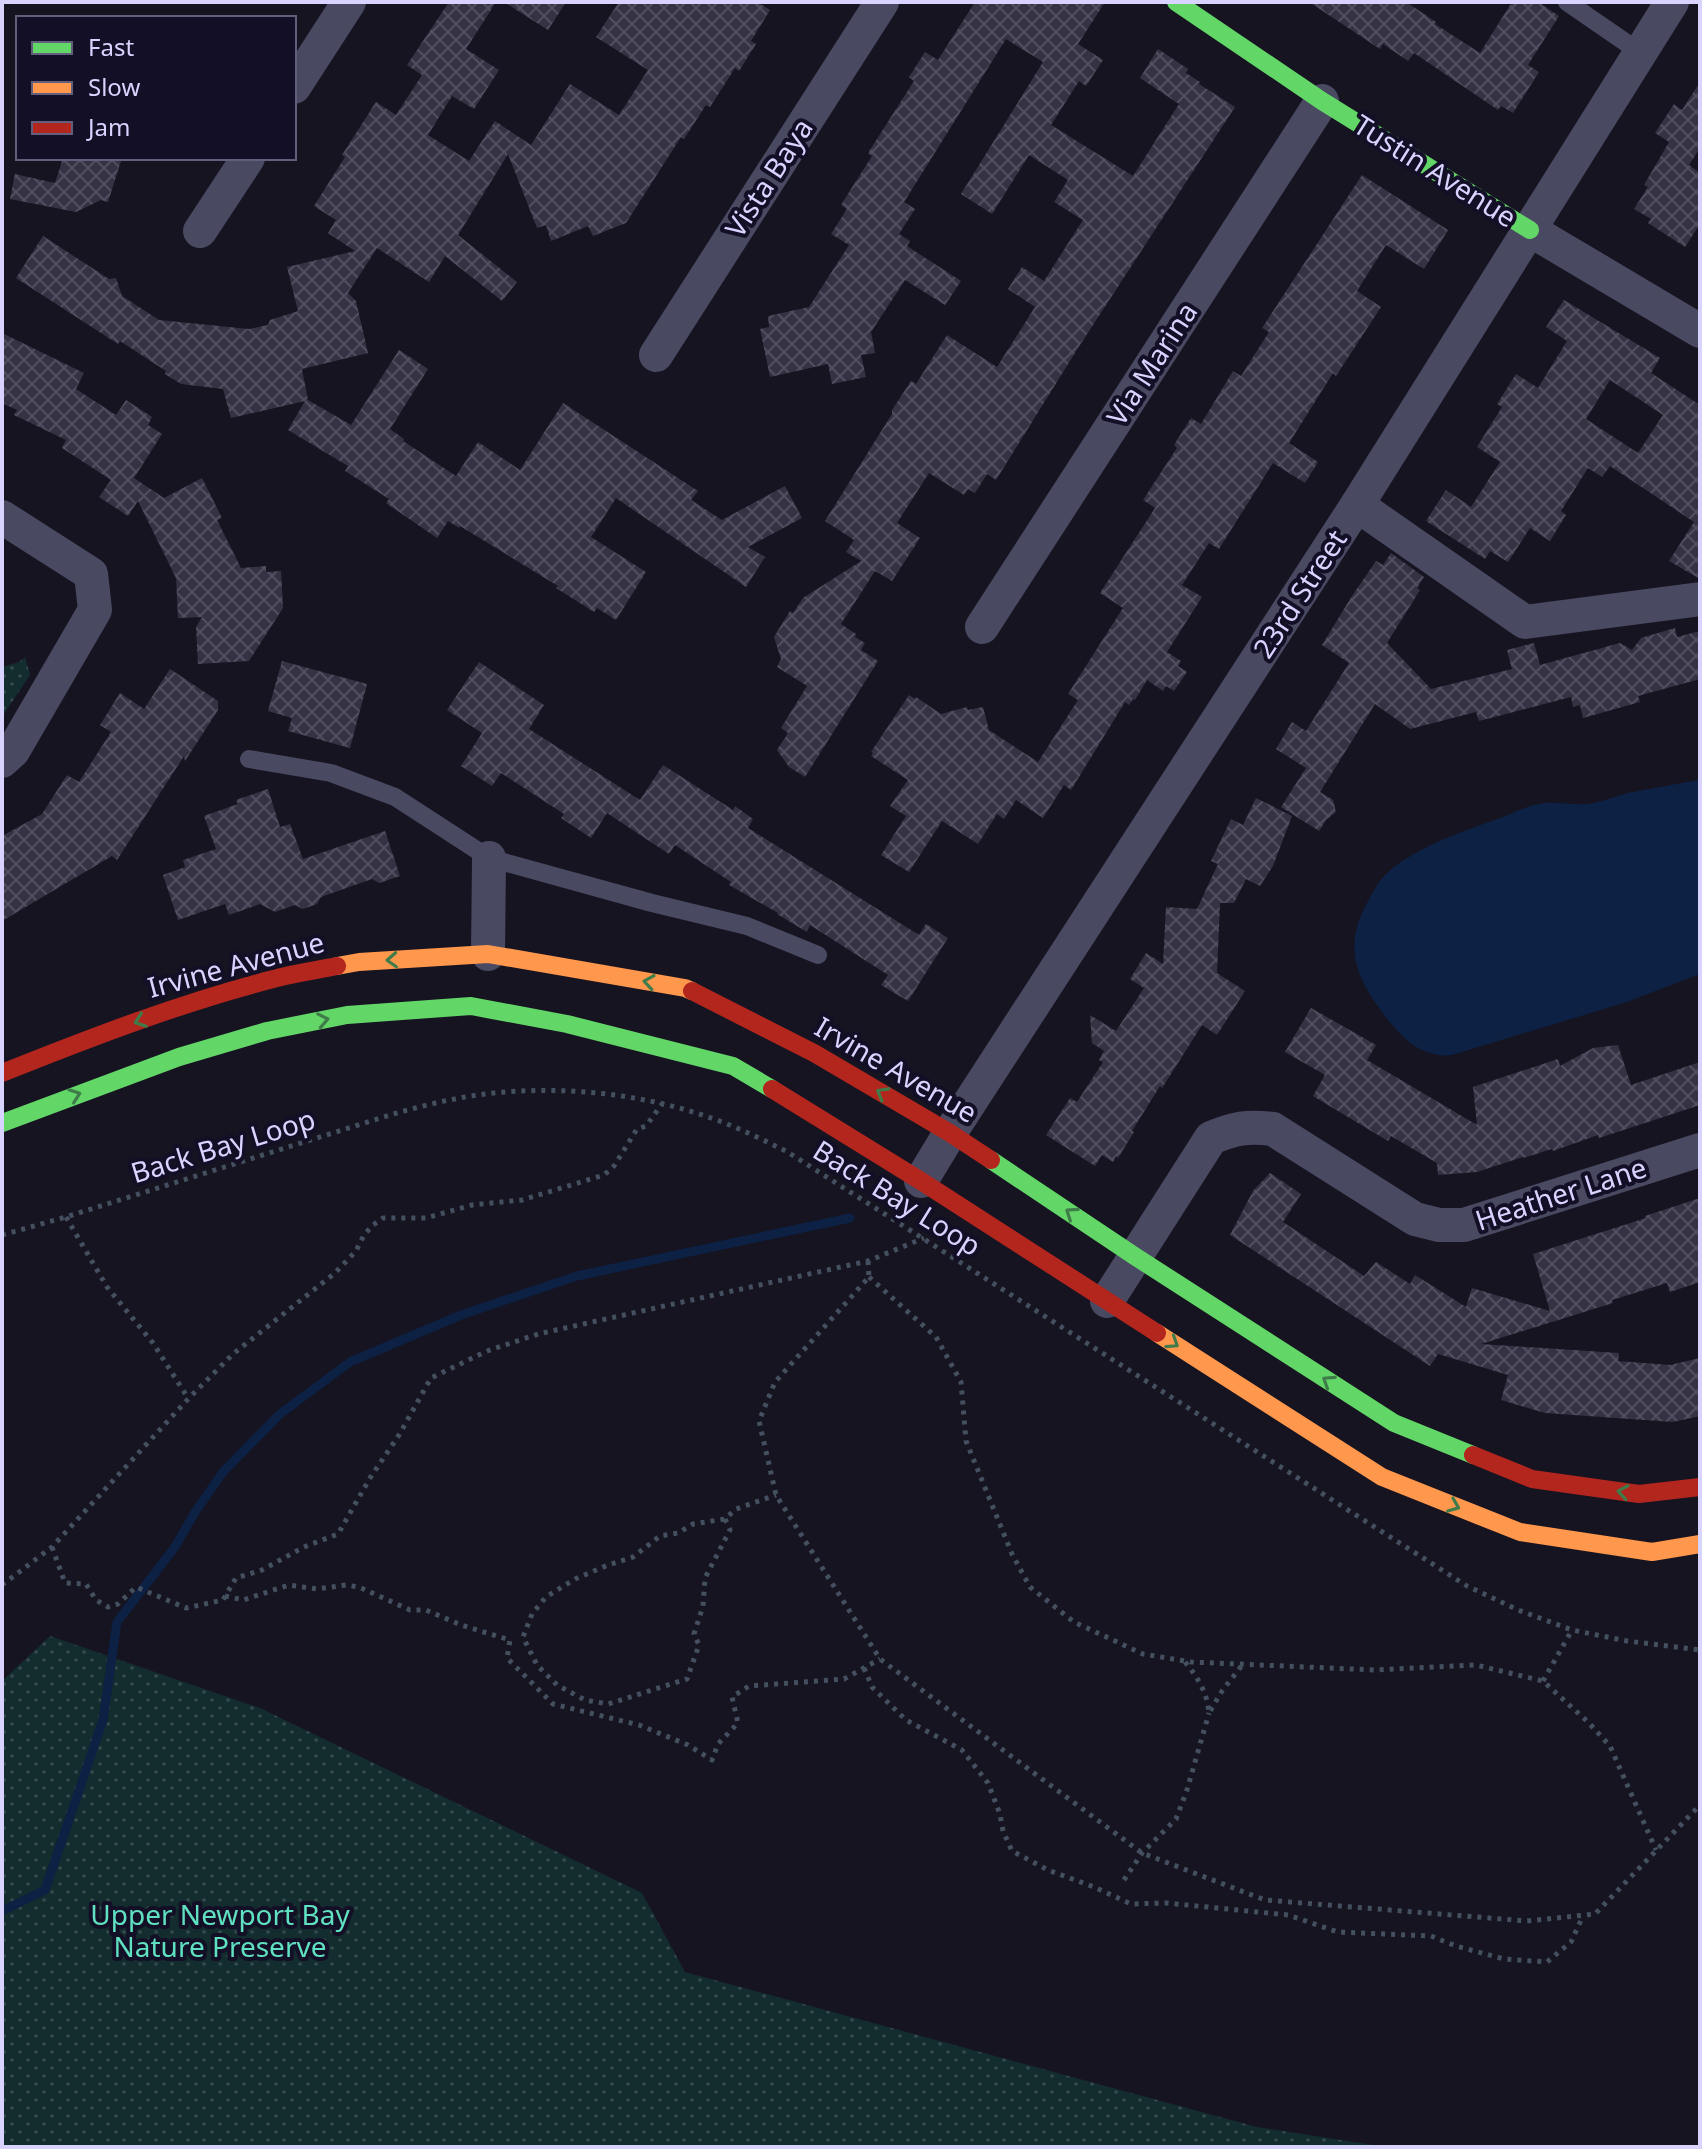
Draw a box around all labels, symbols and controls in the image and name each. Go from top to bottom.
legend [16,16,296,160]
text: Fast [88,30,134,63]
text: Slow [88,70,140,103]
street label: Tustin Avenue [1347,105,1524,235]
text: Jam [86,110,130,143]
street label: Vista Baya [716,111,821,244]
street label: Via Marina [1097,294,1205,432]
street label: 23rd Street [1244,522,1355,665]
street label: Irvine Avenue [143,922,328,1006]
one-way arrow [385,951,398,968]
one-way arrow [643,974,656,991]
street label: Irvine Avenue [809,1007,984,1131]
one-way arrow [134,1011,148,1028]
one-way arrow [316,1012,330,1029]
one-way arrow [877,1087,891,1103]
one-way arrow [67,1088,81,1104]
street label: Back Bay Loop [126,1099,320,1191]
street label: Back Bay Loop [807,1130,989,1264]
street label: Heather Lane [1470,1148,1651,1239]
one-way arrow [1066,1208,1080,1223]
one-way arrow [1164,1334,1178,1349]
one-way arrow [1322,1376,1337,1391]
one-way arrow [1616,1484,1629,1501]
one-way arrow [1447,1496,1461,1513]
park label: Upper Newport Bay Nature Preserve [90,1895,350,1965]

